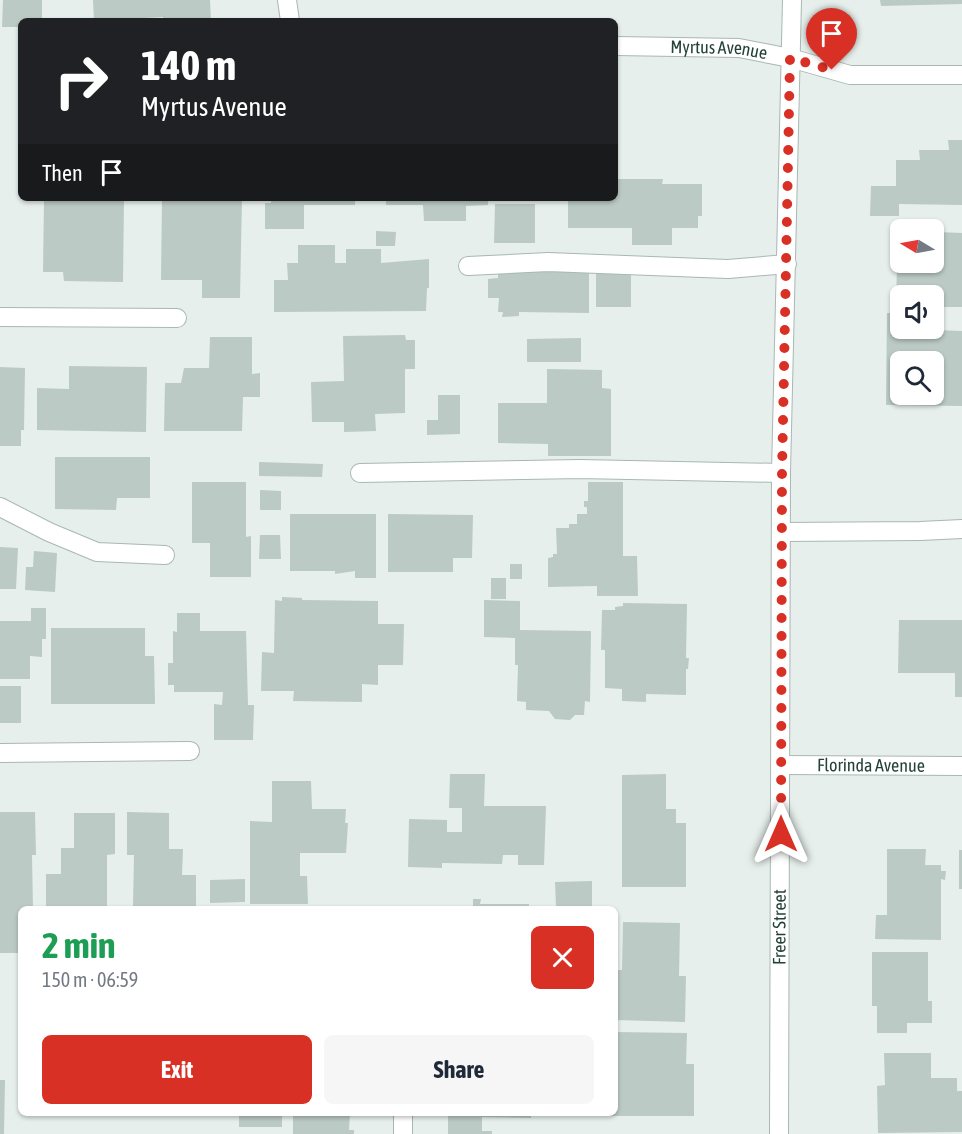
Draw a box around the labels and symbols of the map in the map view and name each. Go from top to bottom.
pin [806,8,857,70]
street label: Myrtus Avenue [670,36,769,63]
north arrow [890,219,944,273]
street label: Florinda Avenue [817,754,925,776]
position arrow [749,802,813,866]
street label: Freer Street [769,889,790,965]

